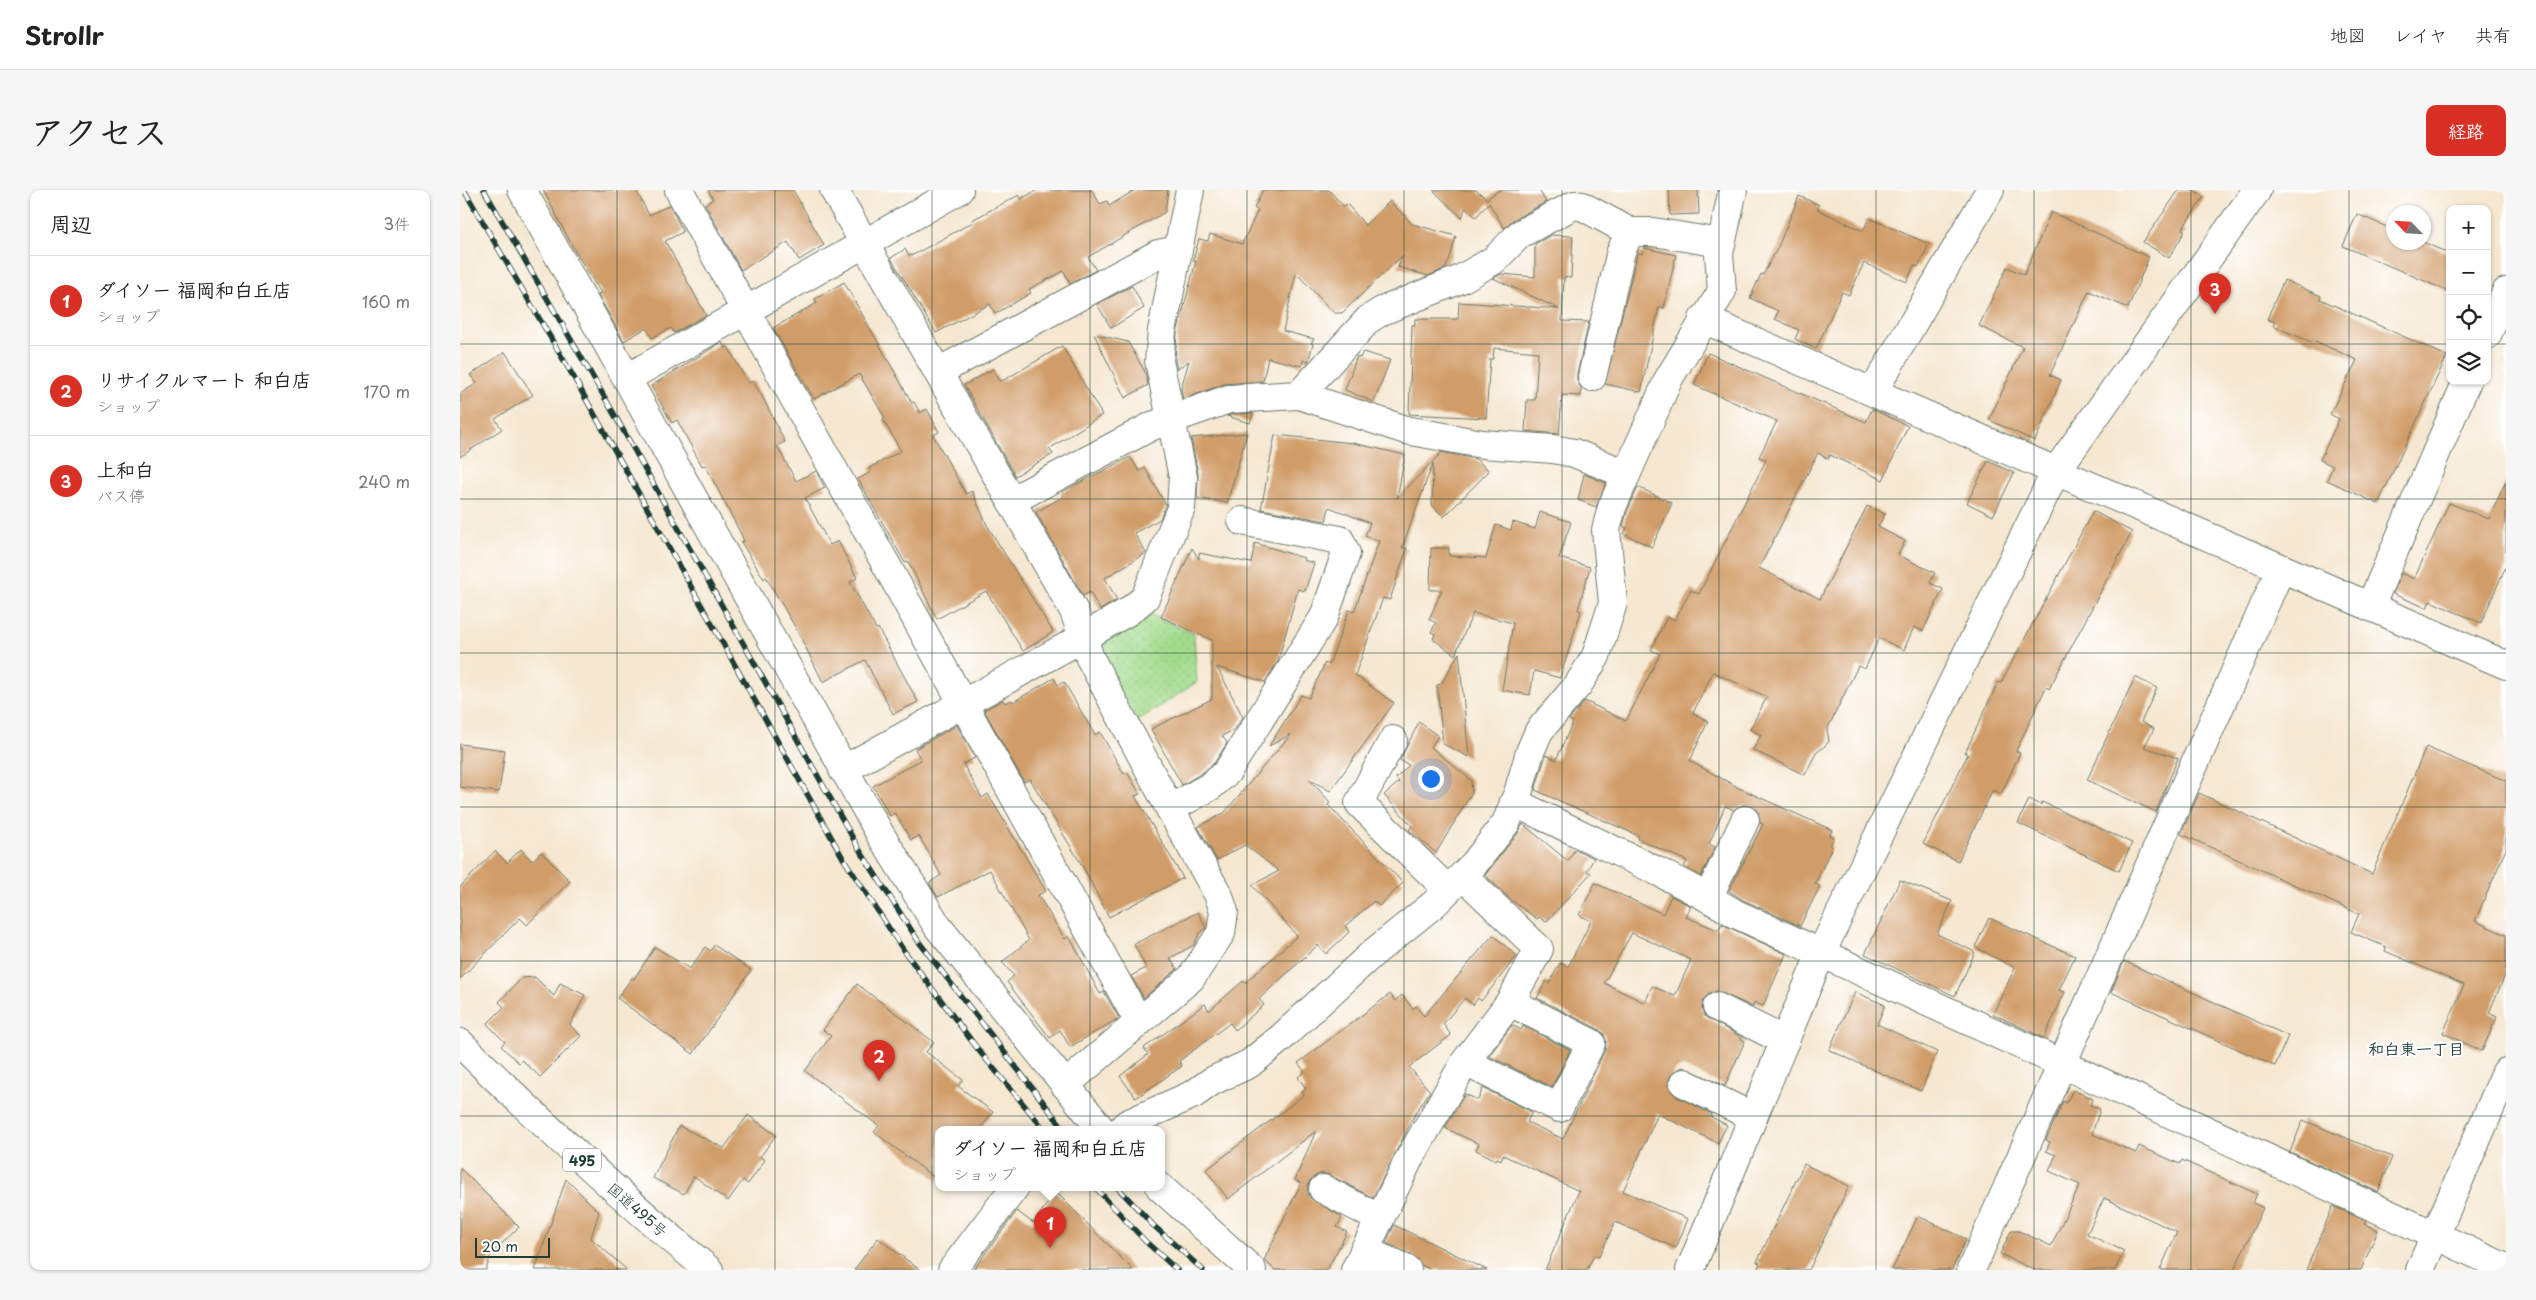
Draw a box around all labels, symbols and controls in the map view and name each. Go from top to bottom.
text: Strollr [25,17,104,53]
text: 地図 [2330,21,2366,48]
text: レイヤ [2394,21,2447,48]
text: 共有 [2475,21,2511,48]
text: アクセス [30,104,168,157]
button: 経路 [2426,105,2506,156]
north arrow [2386,205,2431,250]
map controls [2446,205,2491,385]
button: + [2446,205,2491,250]
text: 周辺 [50,207,92,239]
text: 3件 [383,211,410,235]
button: − [2446,250,2491,295]
pin: 3 [2199,273,2231,314]
text: ダイソー 福岡和白丘店 [97,275,291,303]
text: 1 [62,289,70,313]
text: 160 m [362,289,410,313]
button: locate [2446,295,2491,340]
text: ショップ [97,303,160,327]
button: layers [2446,340,2491,385]
text: リサイクルマート 和白店 [97,365,311,393]
text: 2 [60,379,72,403]
text: 170 m [364,379,410,403]
text: ショップ [97,393,160,417]
text: 上和白 [97,455,154,483]
text: 3 [61,469,71,493]
text: 240 m [358,469,410,493]
text: バス停 [97,483,145,507]
your location [1418,766,1444,792]
district label: 和白東一丁目 [2368,1036,2464,1060]
pin: 2 [863,1040,895,1081]
popup [935,1126,1165,1191]
text: ダイソー 福岡和白丘店 [953,1133,1147,1161]
road number: 495 [563,1148,601,1172]
text: ショップ [953,1161,1016,1185]
street label: 国道495号 [603,1176,673,1242]
pin: 1 [1034,1207,1066,1248]
scale bar [475,1235,550,1258]
text: 20 m [482,1236,518,1257]

